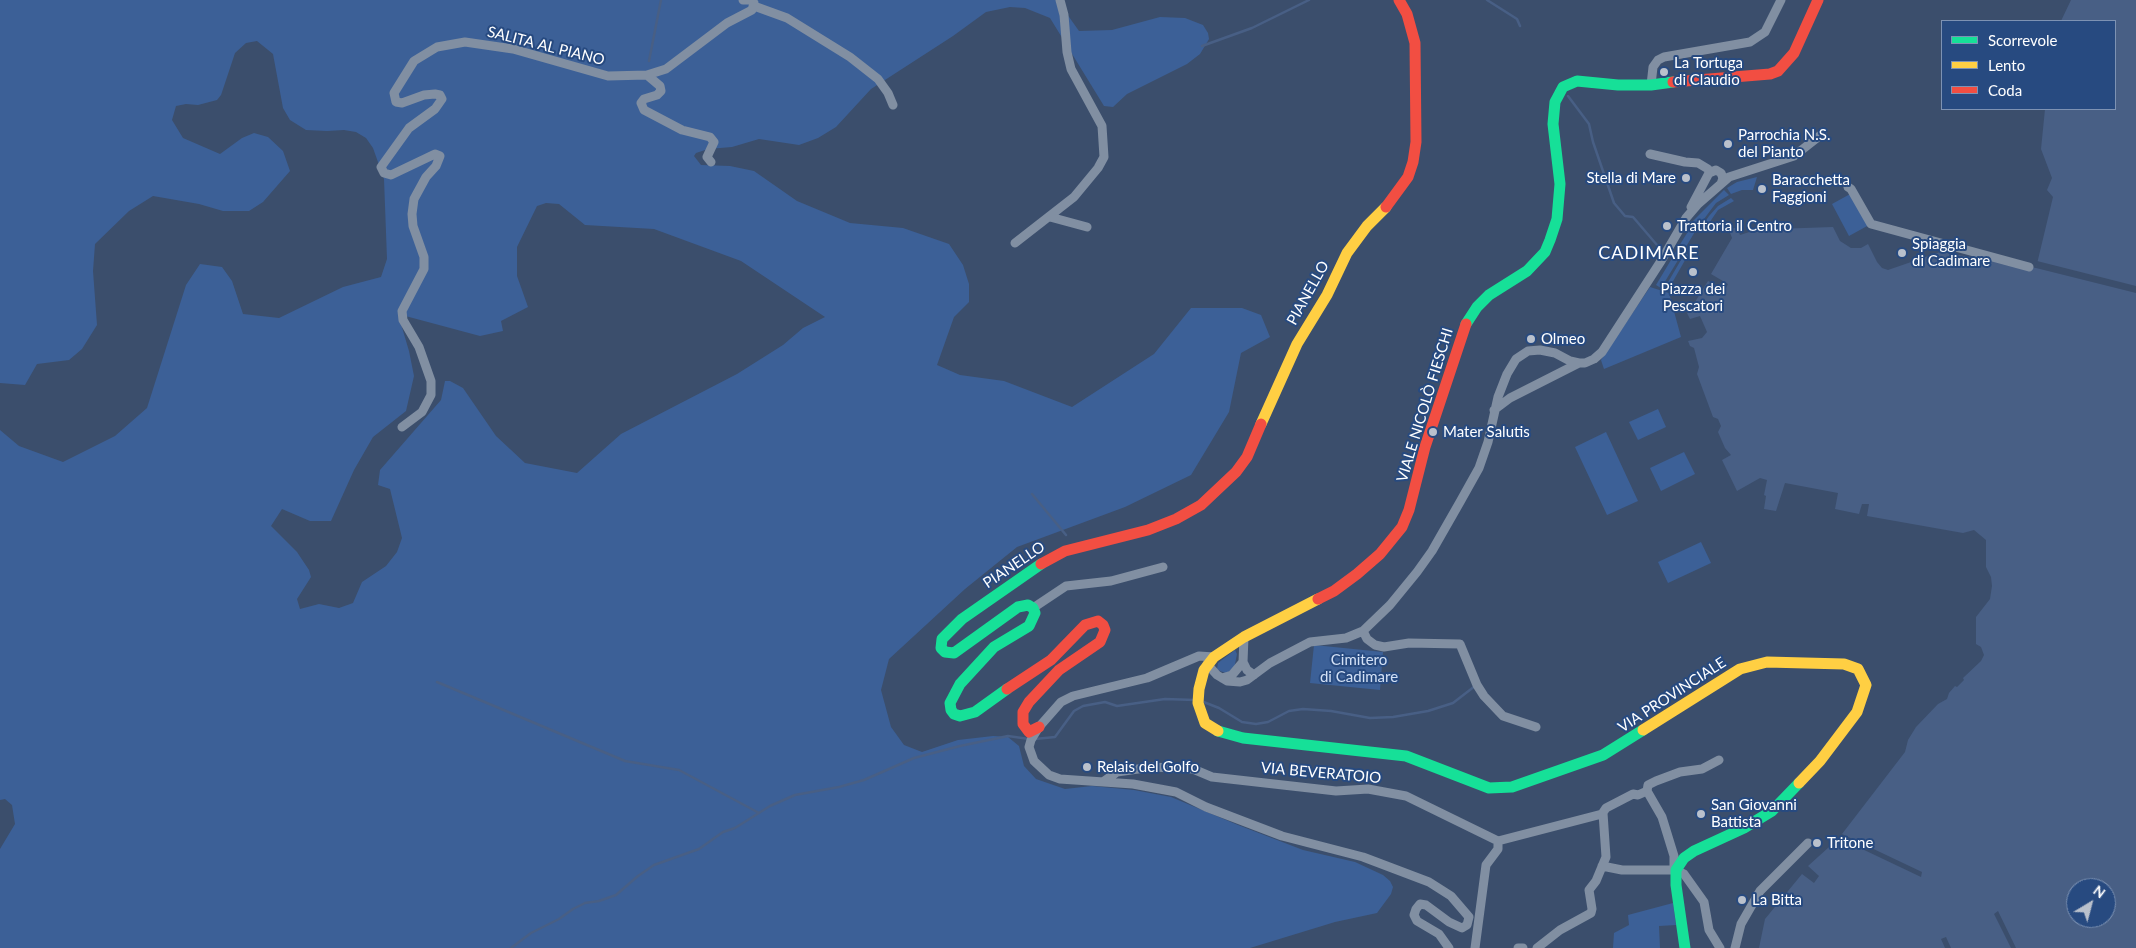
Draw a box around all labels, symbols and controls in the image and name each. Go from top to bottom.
legend [1941,20,2116,110]
street label: SALITA AL PIANO [485,23,607,69]
text: Scorrevole [1988,31,2058,49]
place label: La Tortuga di Claudio [1674,54,1743,89]
text: Lento [1988,56,2025,74]
marker: La Tortuga di Claudio [1658,66,1670,78]
text: Coda [1988,81,2022,99]
place label: Parrochia N.S. del Pianto [1738,126,1830,161]
marker: Parrochia N.S. del Pianto [1722,138,1734,150]
place label: Stella di Mare [1586,169,1676,187]
place label: Baracchetta Faggioni [1772,171,1850,206]
marker: Stella di Mare [1680,172,1692,184]
marker: Baracchetta Faggioni [1756,183,1768,195]
place label: Trattoria il Centro [1677,217,1792,235]
marker: Trattoria il Centro [1661,220,1673,232]
place label: Spiaggia di Cadimare [1912,235,1990,270]
district label: CADIMARE [1597,242,1701,264]
marker: Spiaggia di Cadimare [1896,247,1908,259]
street label: PIANELLO [1283,258,1333,328]
marker: Piazza dei Pescatori [1687,266,1699,278]
place label: Piazza dei Pescatori [1661,280,1725,315]
street label: VIALE NICOLÒ FIESCHI [1393,326,1457,484]
place label: Olmeo [1541,330,1585,348]
marker: Olmeo [1525,333,1537,345]
place label: Mater Salutis [1443,423,1530,441]
marker: Mater Salutis [1427,426,1439,438]
street label: PIANELLO [980,538,1048,592]
park label: Cimitero di Cadimare [1320,651,1398,686]
street label: VIA PROVINCIALE [1615,653,1729,737]
place label: Relais del Golfo [1097,758,1199,776]
street label: VIA BEVERATOIO [1260,759,1382,787]
marker: Relais del Golfo [1081,761,1093,773]
place label: San Giovanni Battista [1711,796,1797,831]
marker: San Giovanni Battista [1695,808,1707,820]
place label: Tritone [1827,834,1873,852]
marker: Tritone [1811,837,1823,849]
north arrow [2066,878,2116,928]
text: N [2090,881,2109,901]
place label: La Bitta [1752,891,1802,909]
marker: La Bitta [1736,894,1748,906]

